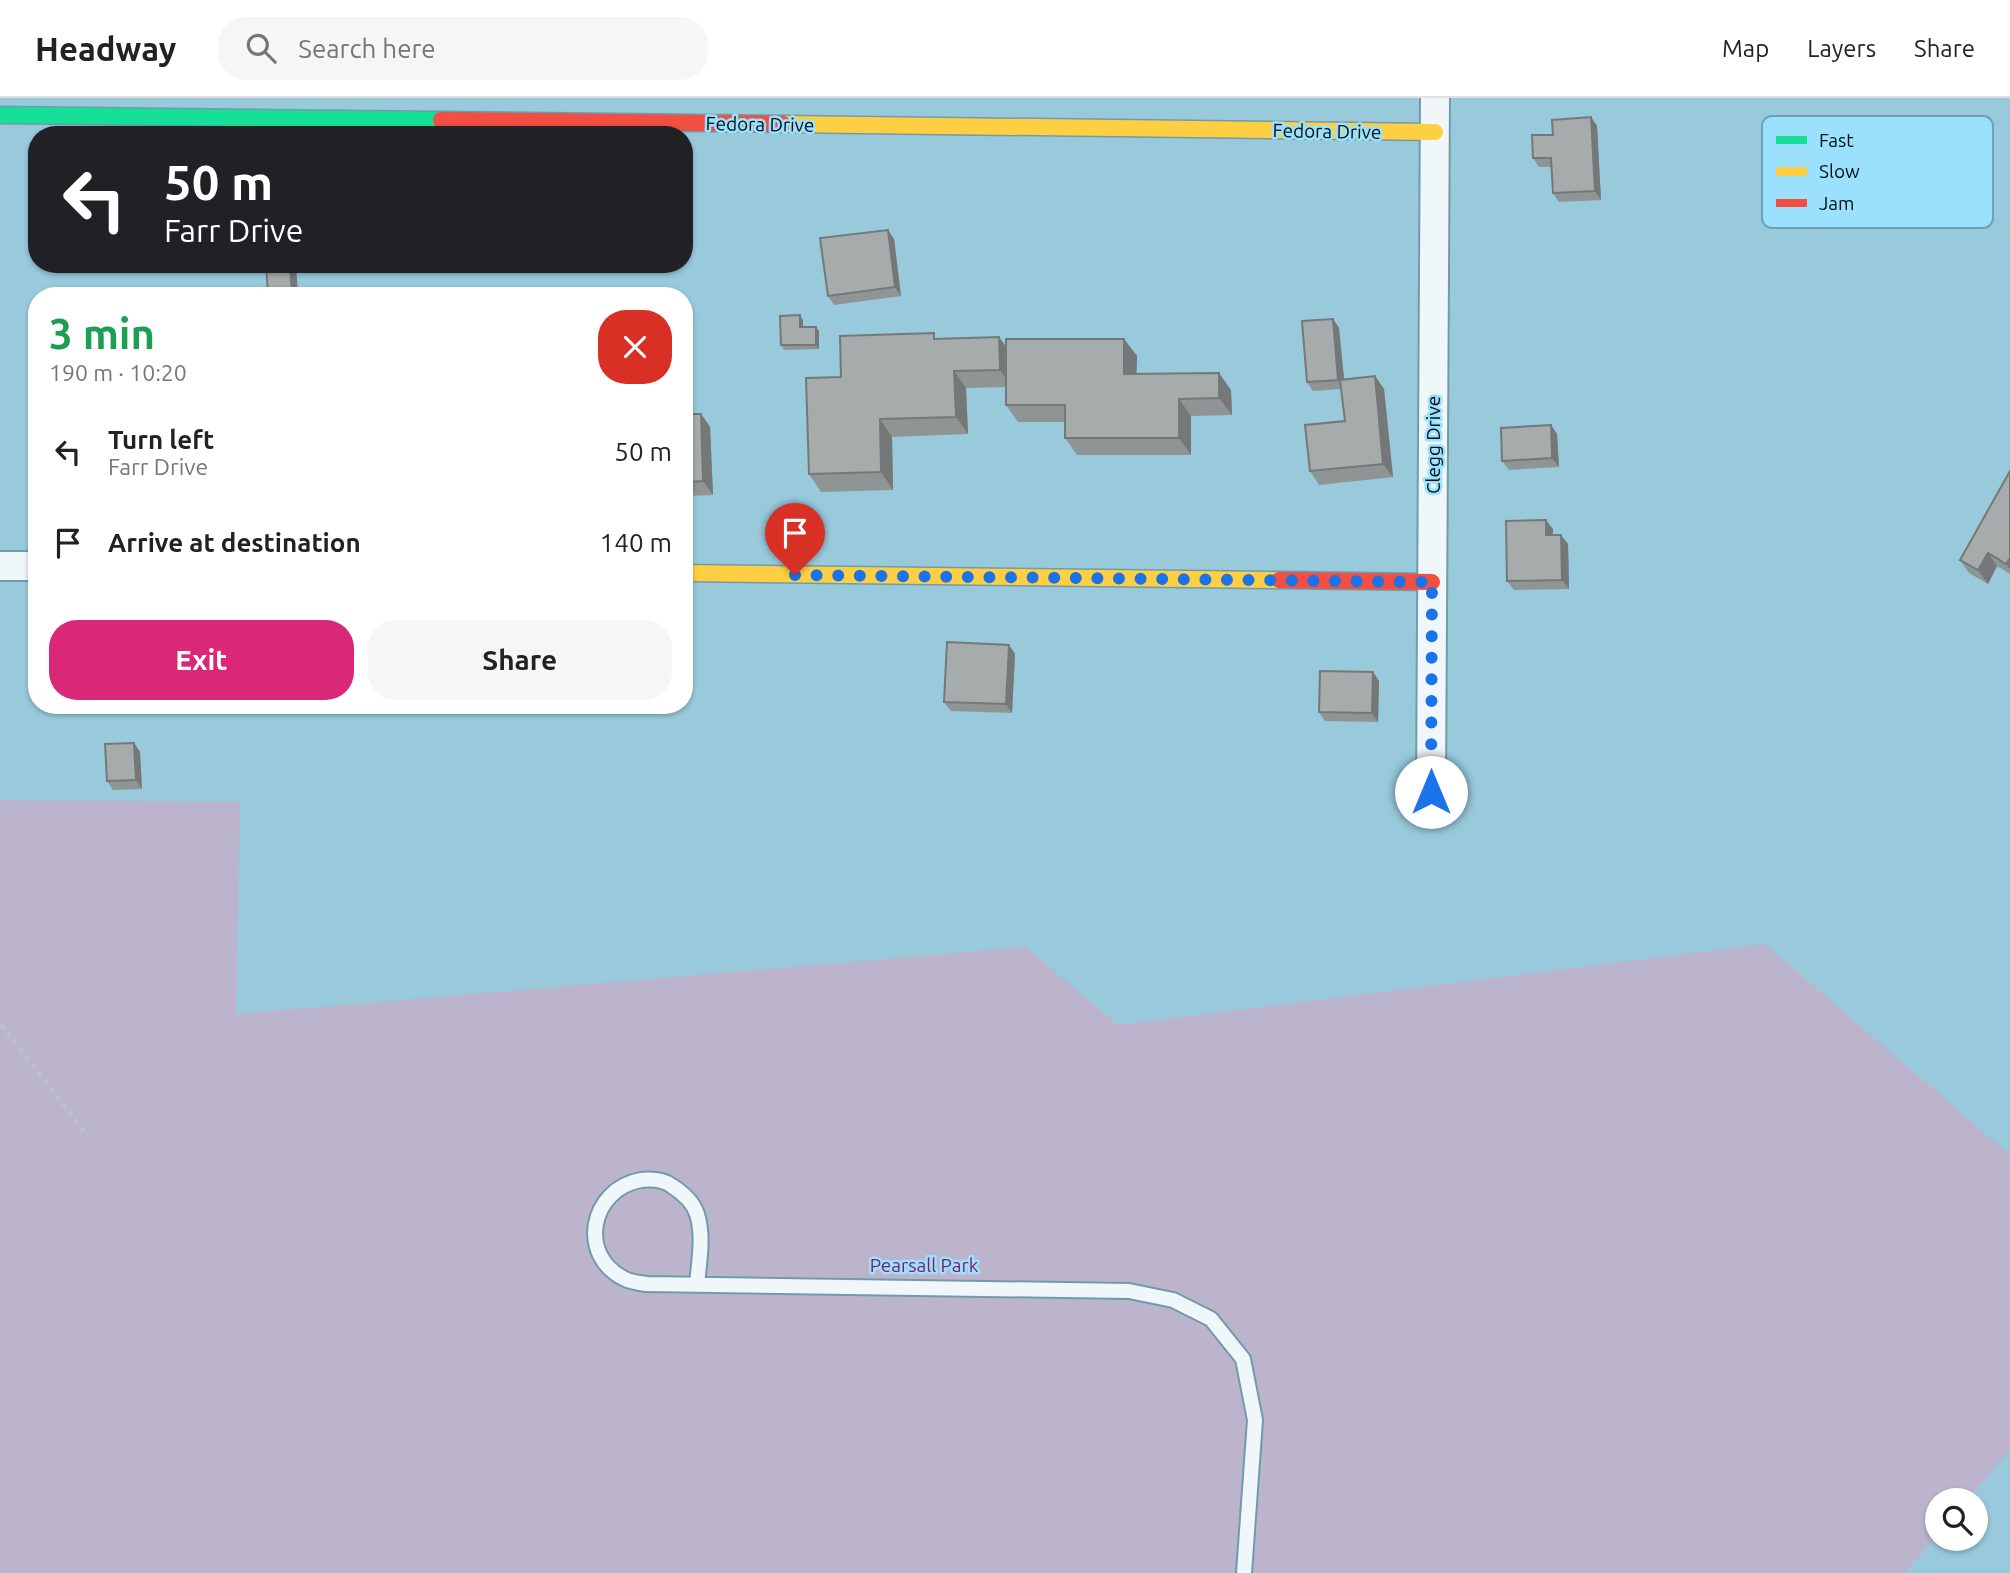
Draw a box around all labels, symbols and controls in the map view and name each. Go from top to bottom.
search box [218,17,708,80]
icon: search [242,29,280,67]
text: Headway [35,30,176,67]
text: Search here [298,34,436,63]
text: Map [1722,35,1769,62]
text: Layers [1807,35,1876,62]
text: Share [1914,35,1975,62]
street label: Fedora Drive [705,112,815,136]
legend [1762,116,1993,228]
street label: Fedora Drive [1272,119,1382,143]
text: Fast [1819,129,1854,151]
icon: left [49,154,140,245]
text: 50 m [164,154,273,209]
text: Slow [1819,160,1860,182]
text: Jam [1819,192,1855,214]
text: Farr Drive [164,212,303,248]
text: 3 min [49,310,155,357]
button: close [598,310,672,384]
text: 190 m · 10:20 [49,360,187,385]
street label: Clegg Drive [1422,396,1444,494]
text: Turn left [108,425,214,454]
icon: left [49,433,87,471]
text: 50 m [614,437,672,466]
text: Farr Drive [108,454,208,479]
pin [765,503,825,575]
icon: arrive [776,514,814,552]
icon: arrive [49,524,87,562]
text: Arrive at destination [108,528,361,557]
text: 140 m [600,528,672,557]
button: Exit [49,620,354,700]
button: Share [368,620,672,700]
position arrow [1394,755,1468,829]
park label: Pearsall Park [870,1254,979,1276]
map controls [1925,1488,1988,1551]
button: search [1925,1488,1988,1551]

